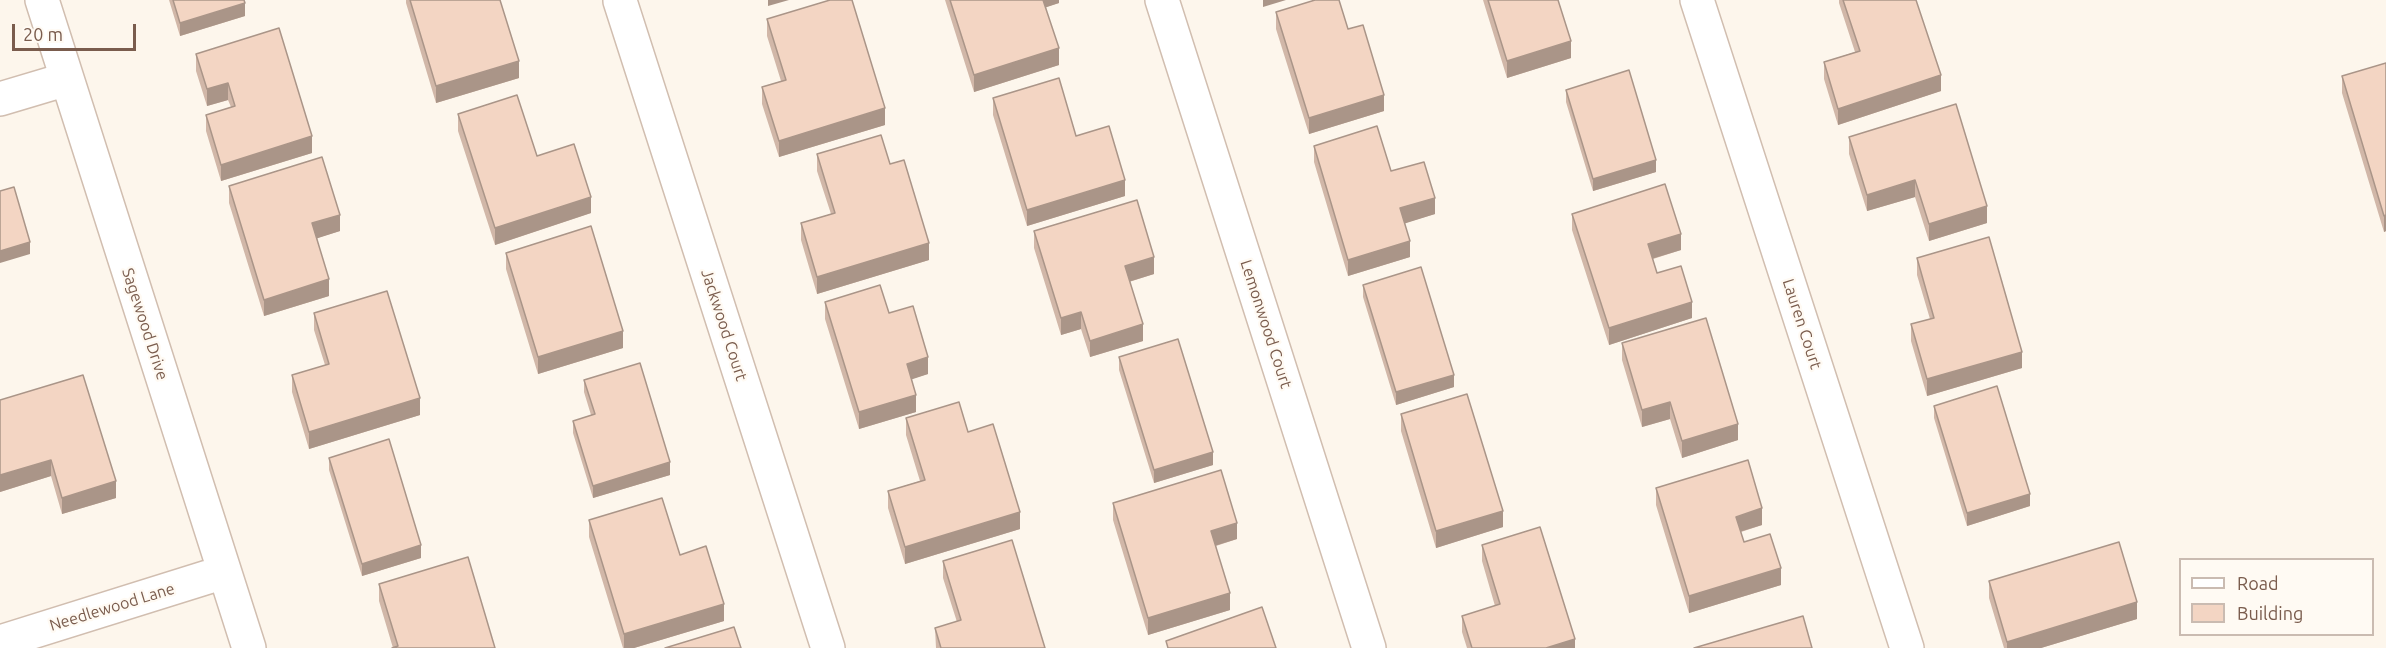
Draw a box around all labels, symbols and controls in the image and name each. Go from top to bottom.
scale bar [15,12,140,50]
text: 20 m [23,24,63,44]
street label: Lemonwood Court [1236,257,1296,391]
street label: Sagewood Drive [118,266,172,382]
street label: Jackwood Court [697,267,751,383]
street label: Lauren Court [1778,276,1826,372]
legend [2179,558,2374,636]
text: Road [2237,573,2279,593]
street label: Needlewood Lane [47,579,177,635]
text: Building [2237,603,2303,623]

